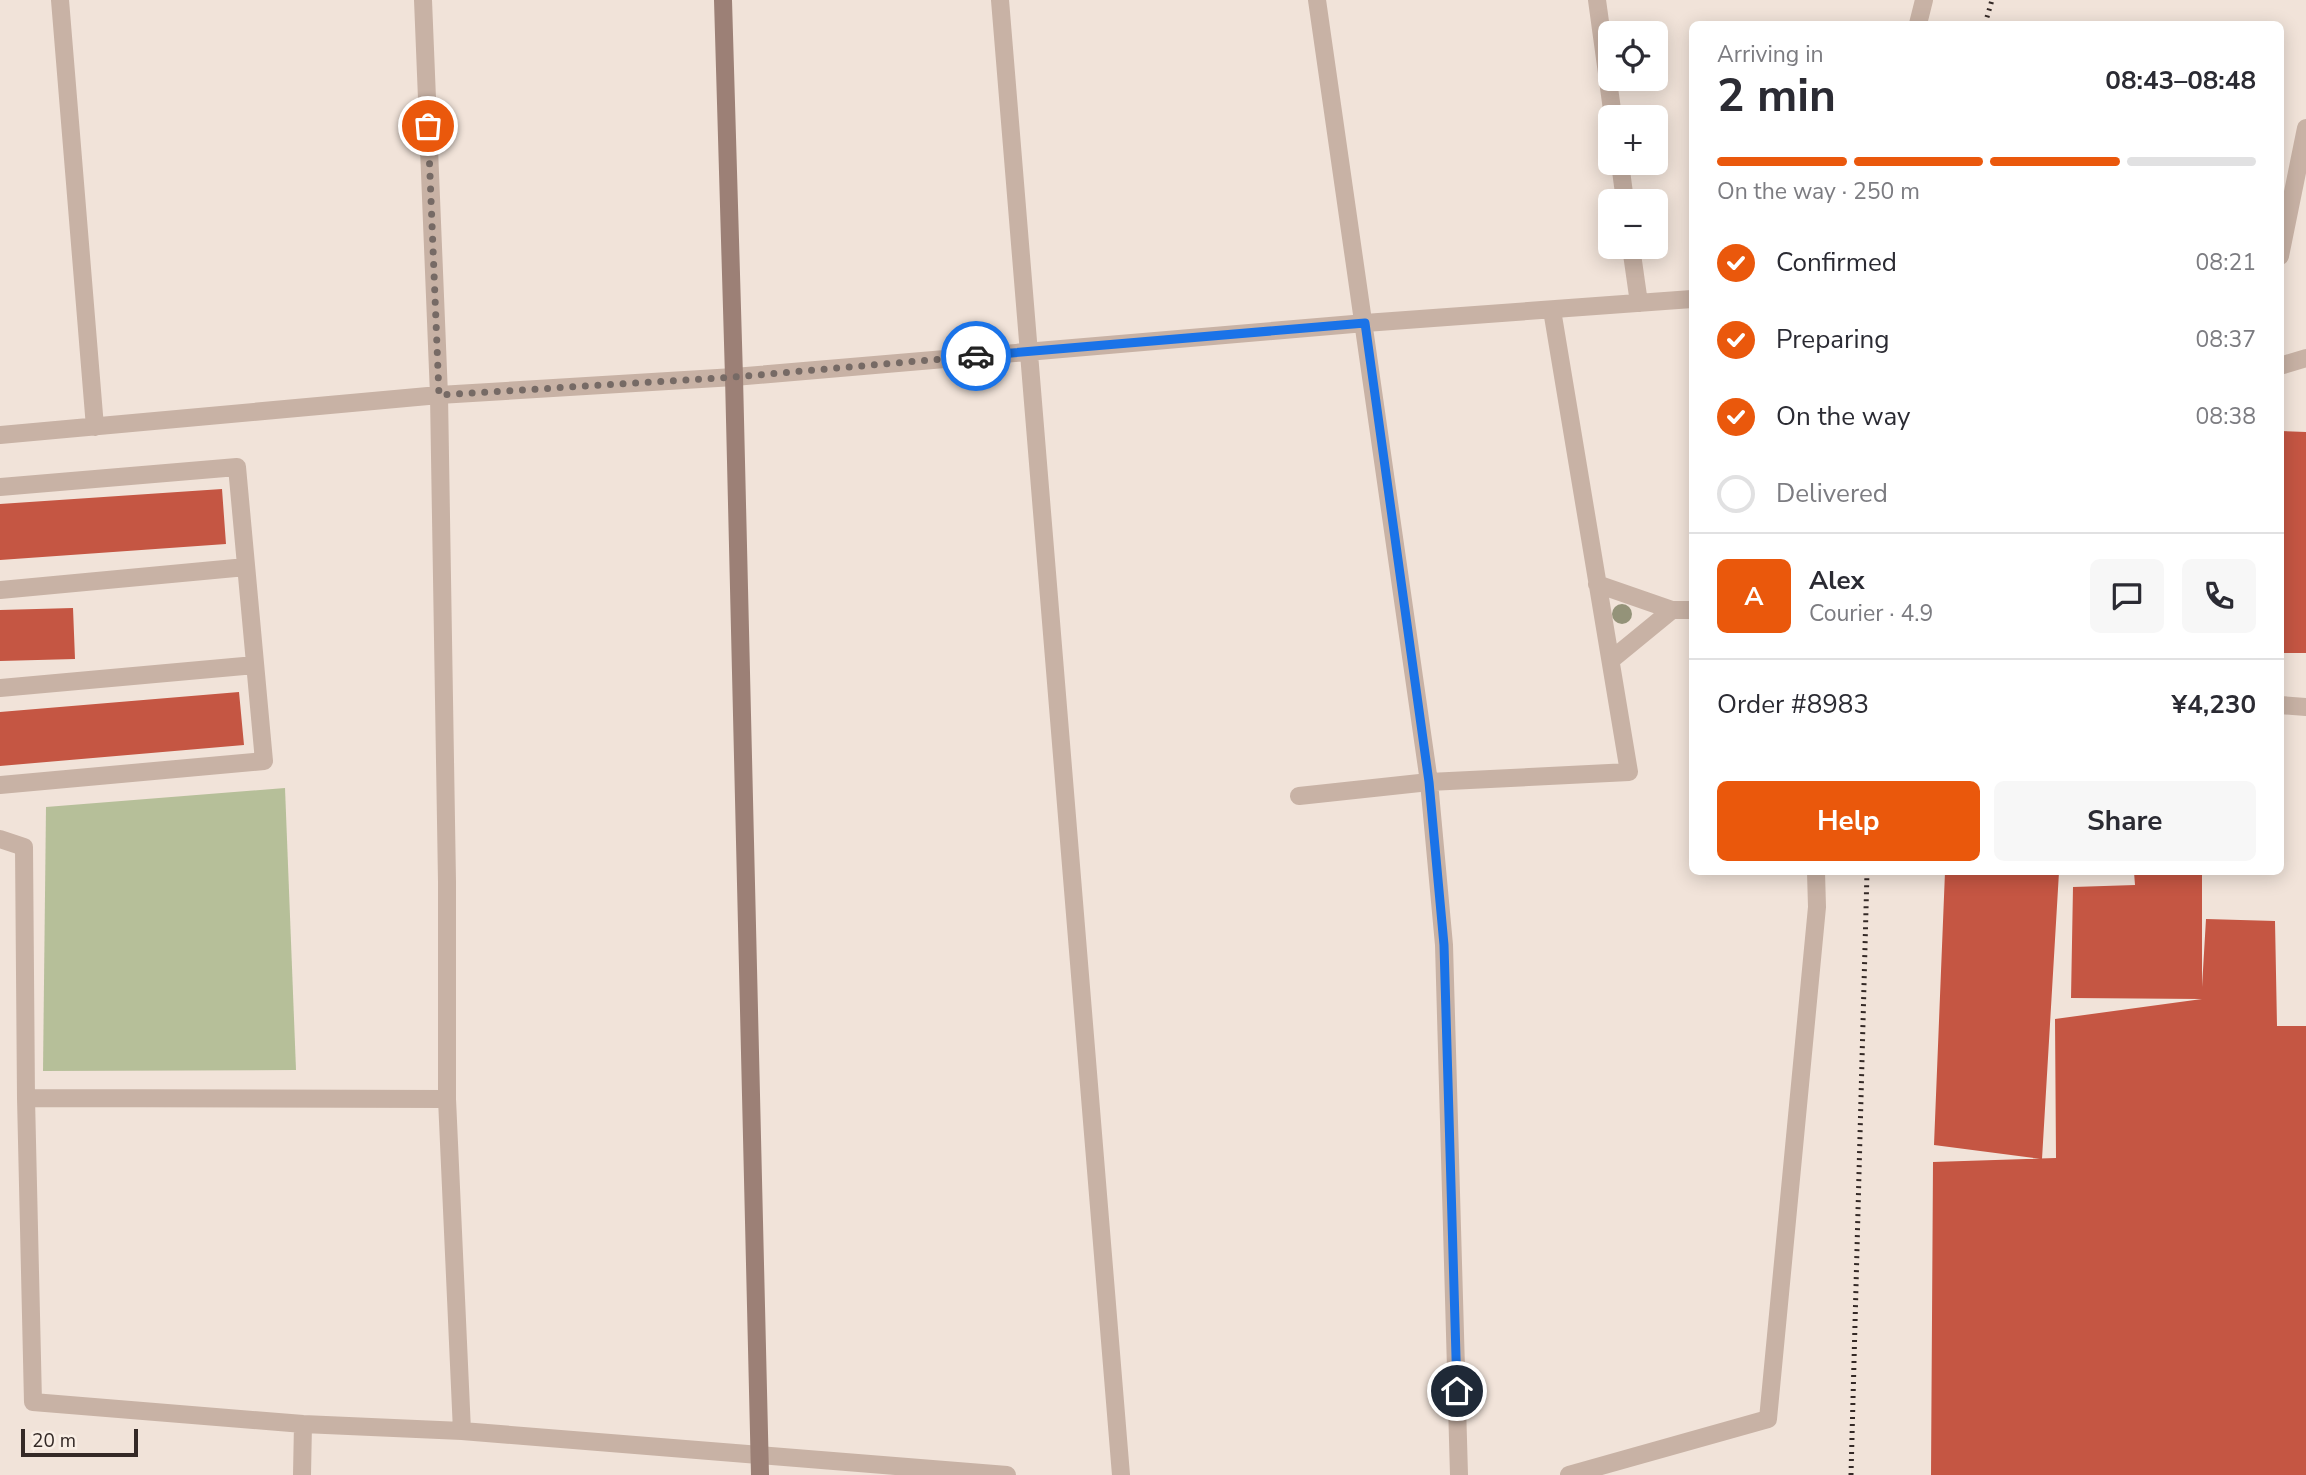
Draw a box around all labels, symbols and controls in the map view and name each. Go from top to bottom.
map controls [1598,21,1668,259]
button: locate [1598,21,1668,91]
text: Arriving in [1717,39,1824,70]
text: 08:43–08:48 [2105,63,2256,98]
text: 2 min [1717,64,1836,127]
pin [398,96,458,156]
button: + [1598,105,1668,175]
icon: bag [409,107,447,145]
text: On the way · 250 m [1717,176,1920,207]
button: − [1598,189,1668,259]
icon: check [1717,244,1755,282]
text: Confirmed [1776,245,1897,280]
text: 08:21 [2196,247,2256,278]
courier [941,321,1011,391]
icon: check [1717,321,1755,359]
text: Preparing [1776,322,1889,357]
text: 08:37 [2196,324,2256,355]
icon: car [957,337,995,375]
icon: check [1717,398,1755,436]
text: On the way [1776,399,1910,434]
text: 08:38 [2196,401,2256,432]
text: Delivered [1776,476,1888,511]
button: chat [2090,559,2164,633]
button: phone [2182,559,2256,633]
text: Alex [1809,563,1865,598]
text: A [1744,579,1764,614]
text: Courier · 4.9 [1809,598,1933,629]
text: Order #8983 [1717,687,1869,722]
text: ¥4,230 [2172,687,2256,722]
button: Help [1717,781,1980,861]
button: Share [1994,781,2256,861]
pin [1427,1361,1487,1421]
icon: home [1438,1372,1476,1410]
scale bar [21,1426,138,1458]
text: 20 m [32,1428,76,1454]

